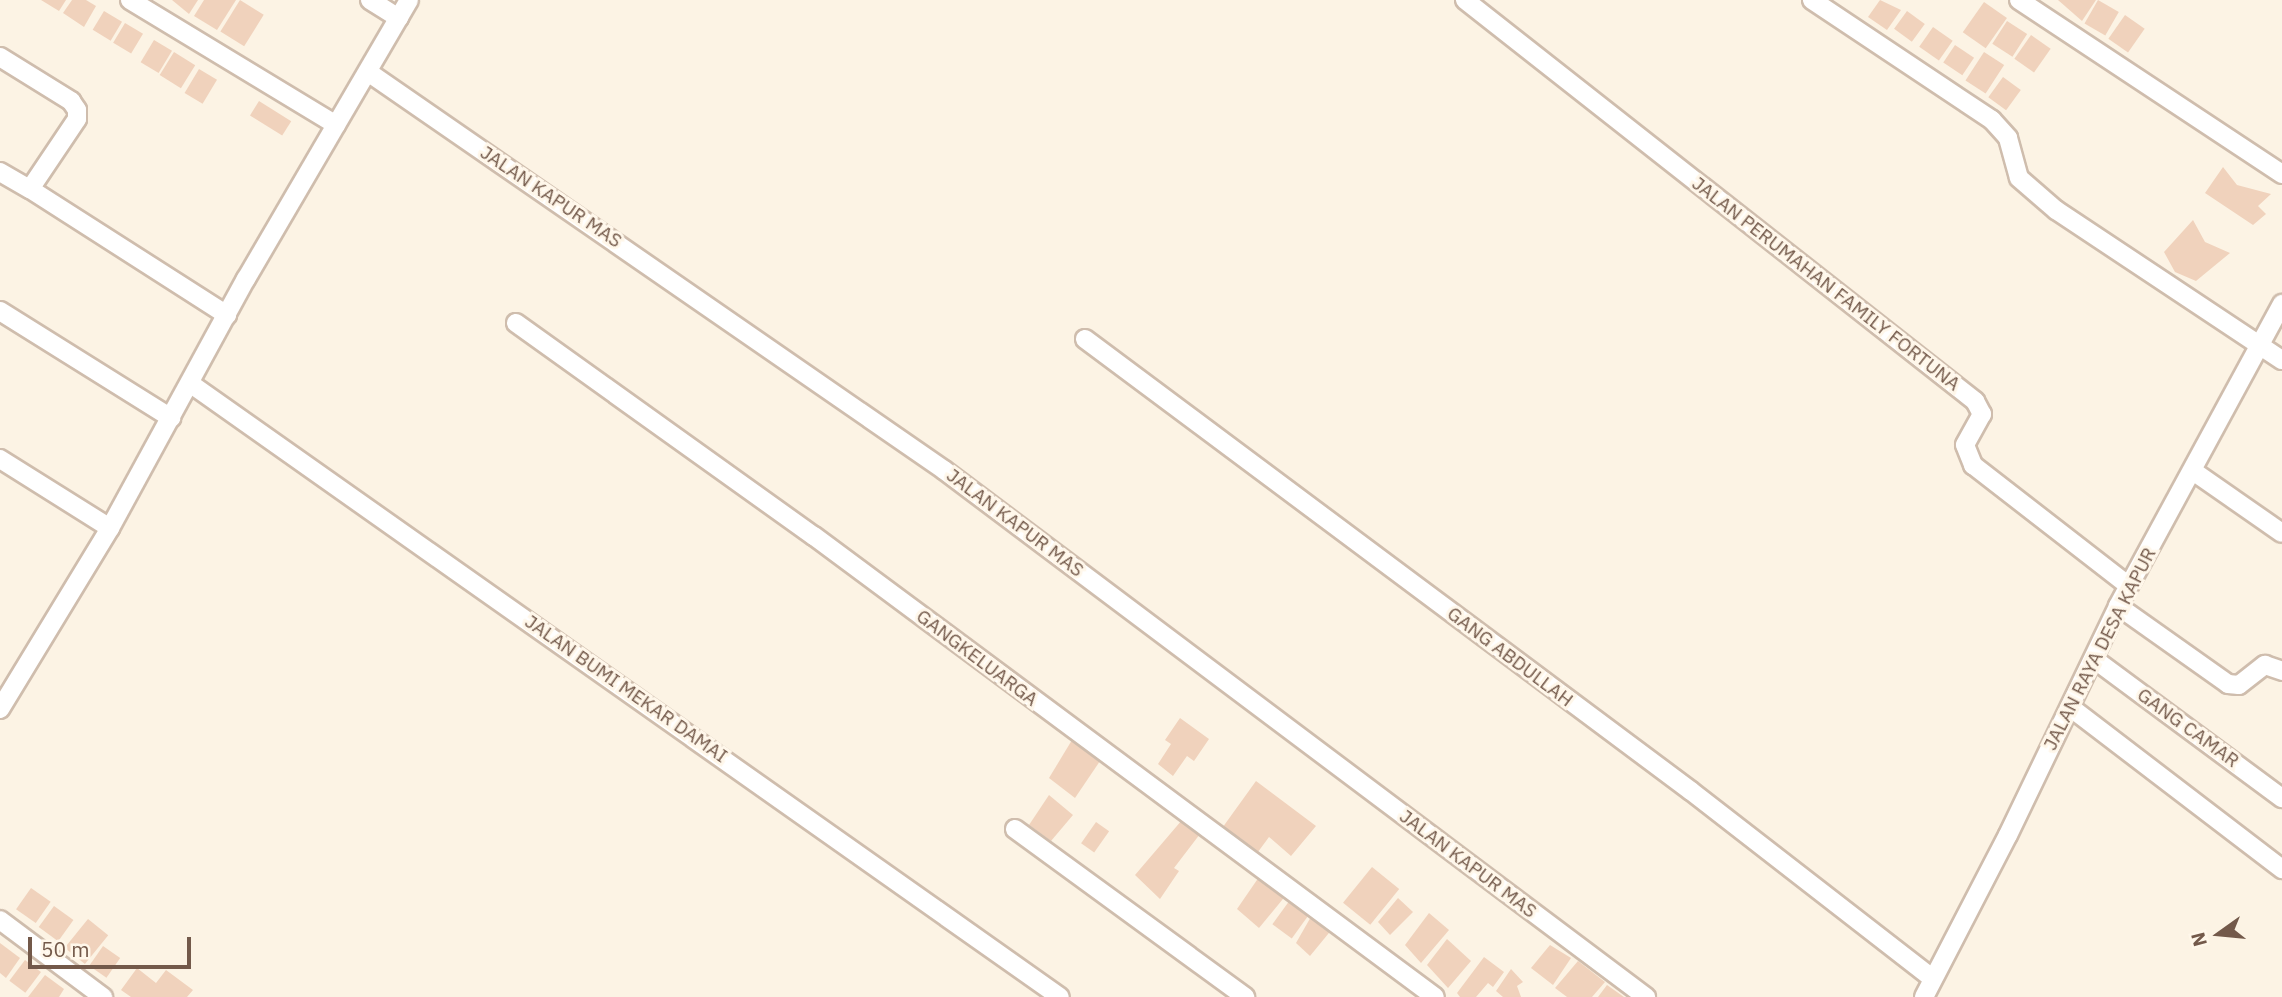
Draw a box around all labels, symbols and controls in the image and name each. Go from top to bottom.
street label: JALAN KAPUR MAS [476,141,626,253]
street label: JALAN PERUMAHAN FAMILY FORTUNA [1687,172,1965,396]
street label: JALAN KAPUR MAS [942,464,1088,582]
street label: JALAN RAYA DESA KAPUR [2039,544,2161,754]
street label: GANG ABDULLAH [1443,602,1577,712]
street label: GANGKELUARGA [912,605,1042,711]
street label: JALAN BUMI MEKAR DAMAI [520,610,732,768]
street label: GANG CAMAR [2133,683,2243,773]
street label: JALAN KAPUR MAS [1395,805,1541,923]
north arrow [2184,899,2254,969]
scale bar [32,923,194,967]
text: N [2185,930,2212,949]
text: 50 m [41,935,90,963]

